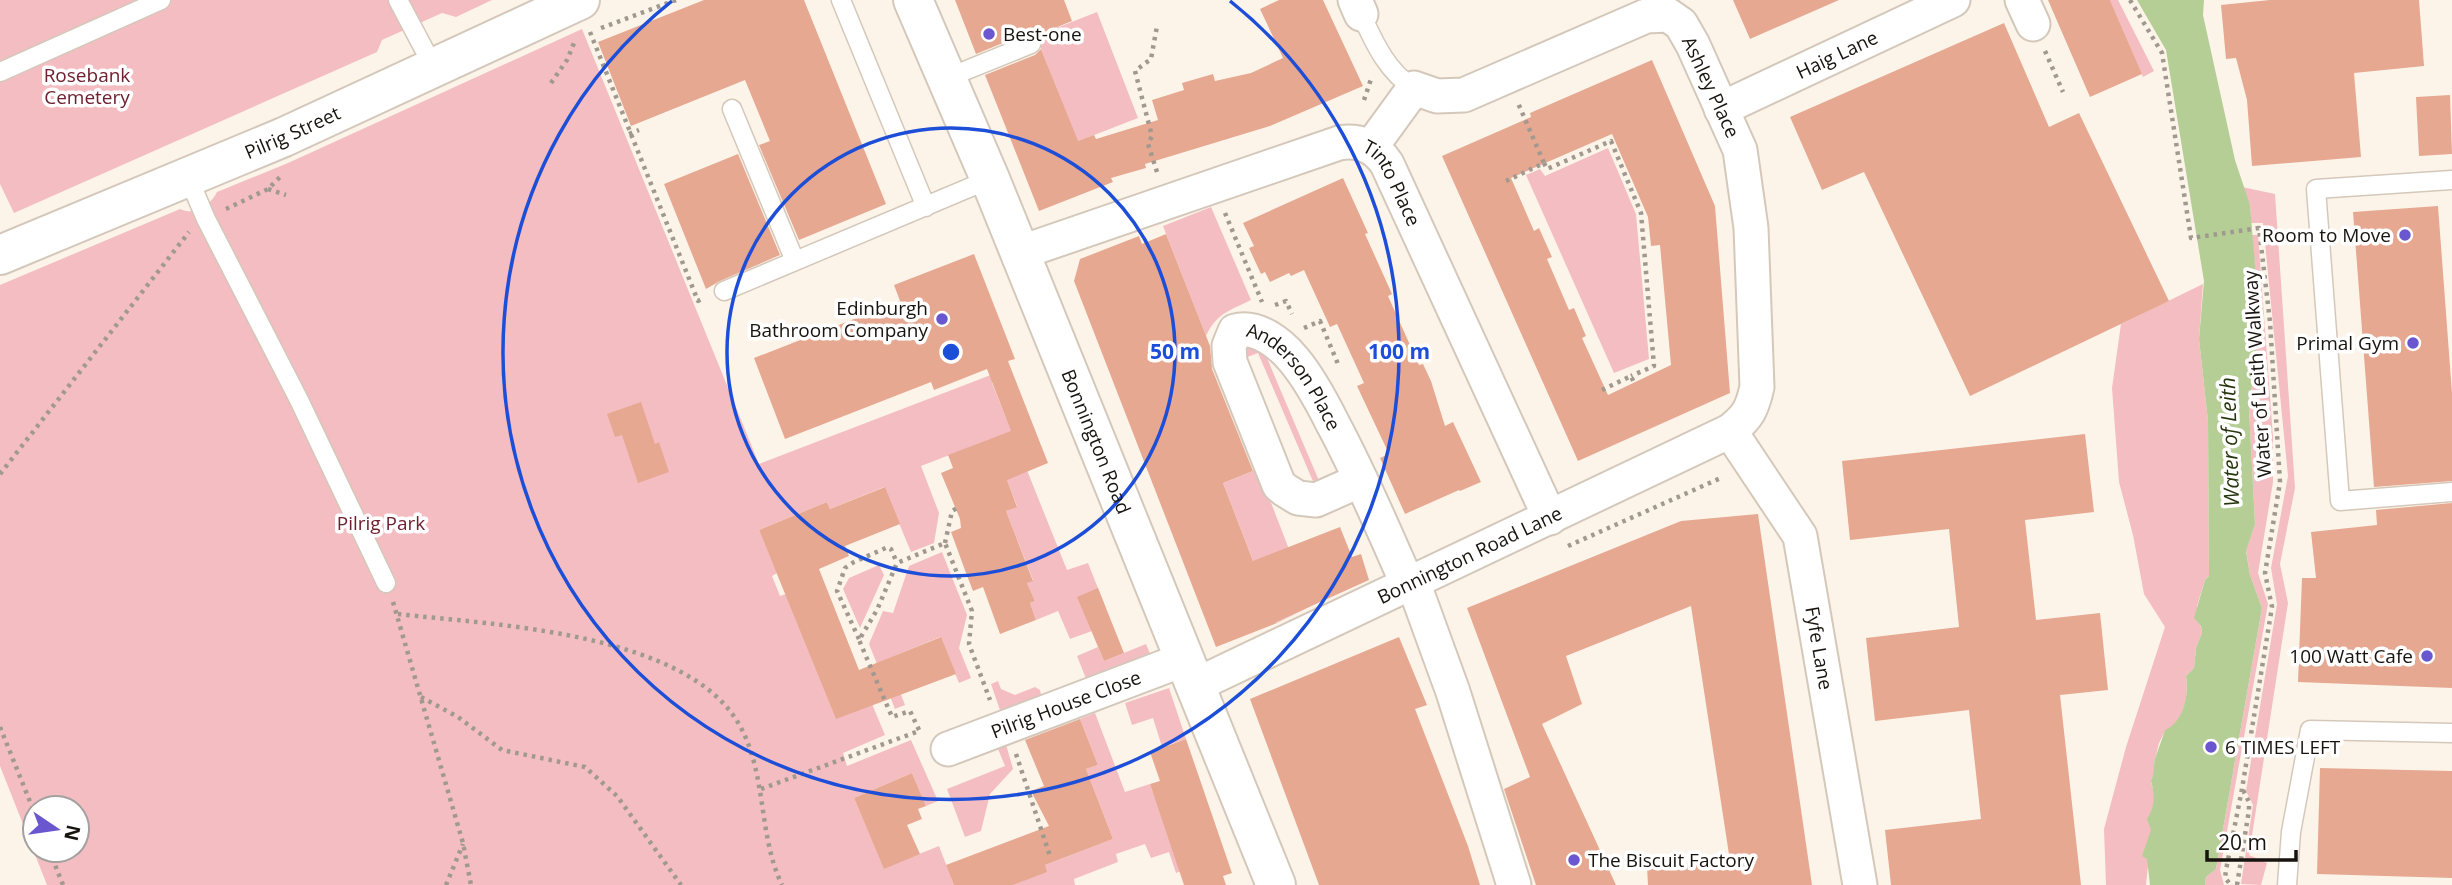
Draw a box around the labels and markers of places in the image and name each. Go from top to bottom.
place label: Best-one [1003,21,1082,47]
marker: Best-one [981,26,997,42]
place label: Room to Move [2262,222,2391,248]
marker: Room to Move [2397,227,2413,243]
place label: Edinburgh Bathroom Company [749,295,928,343]
marker: Edinburgh Bathroom Company [934,311,950,327]
place label: Primal Gym [2296,330,2399,356]
marker: Primal Gym [2405,335,2421,351]
centre of rings [939,340,963,364]
place label: 100 Watt Cafe [2289,643,2413,669]
marker: 100 Watt Cafe [2419,648,2435,664]
place label: 6 TIMES LEFT [2225,734,2341,760]
marker: 6 TIMES LEFT [2203,739,2219,755]
place label: The Biscuit Factory [1588,847,1755,873]
marker: The Biscuit Factory [1566,852,1582,868]

